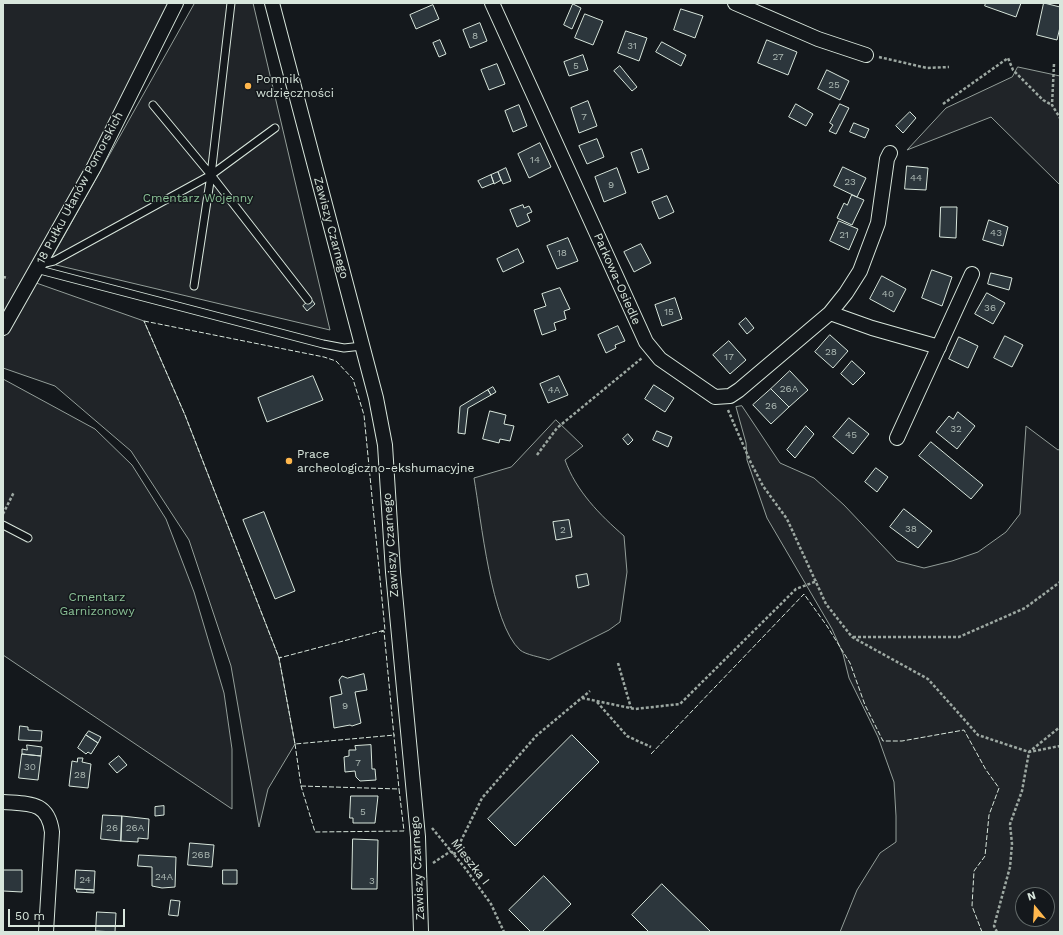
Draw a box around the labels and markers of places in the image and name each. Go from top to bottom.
place label: Pomnik wdzięczności [256,72,334,100]
marker: Pomnik wdzięczności [243,81,253,91]
place label: Prace archeologiczno-ekshumacyjne [297,447,474,475]
marker: Prace archeologiczno-ekshumacyjne [284,456,294,466]

